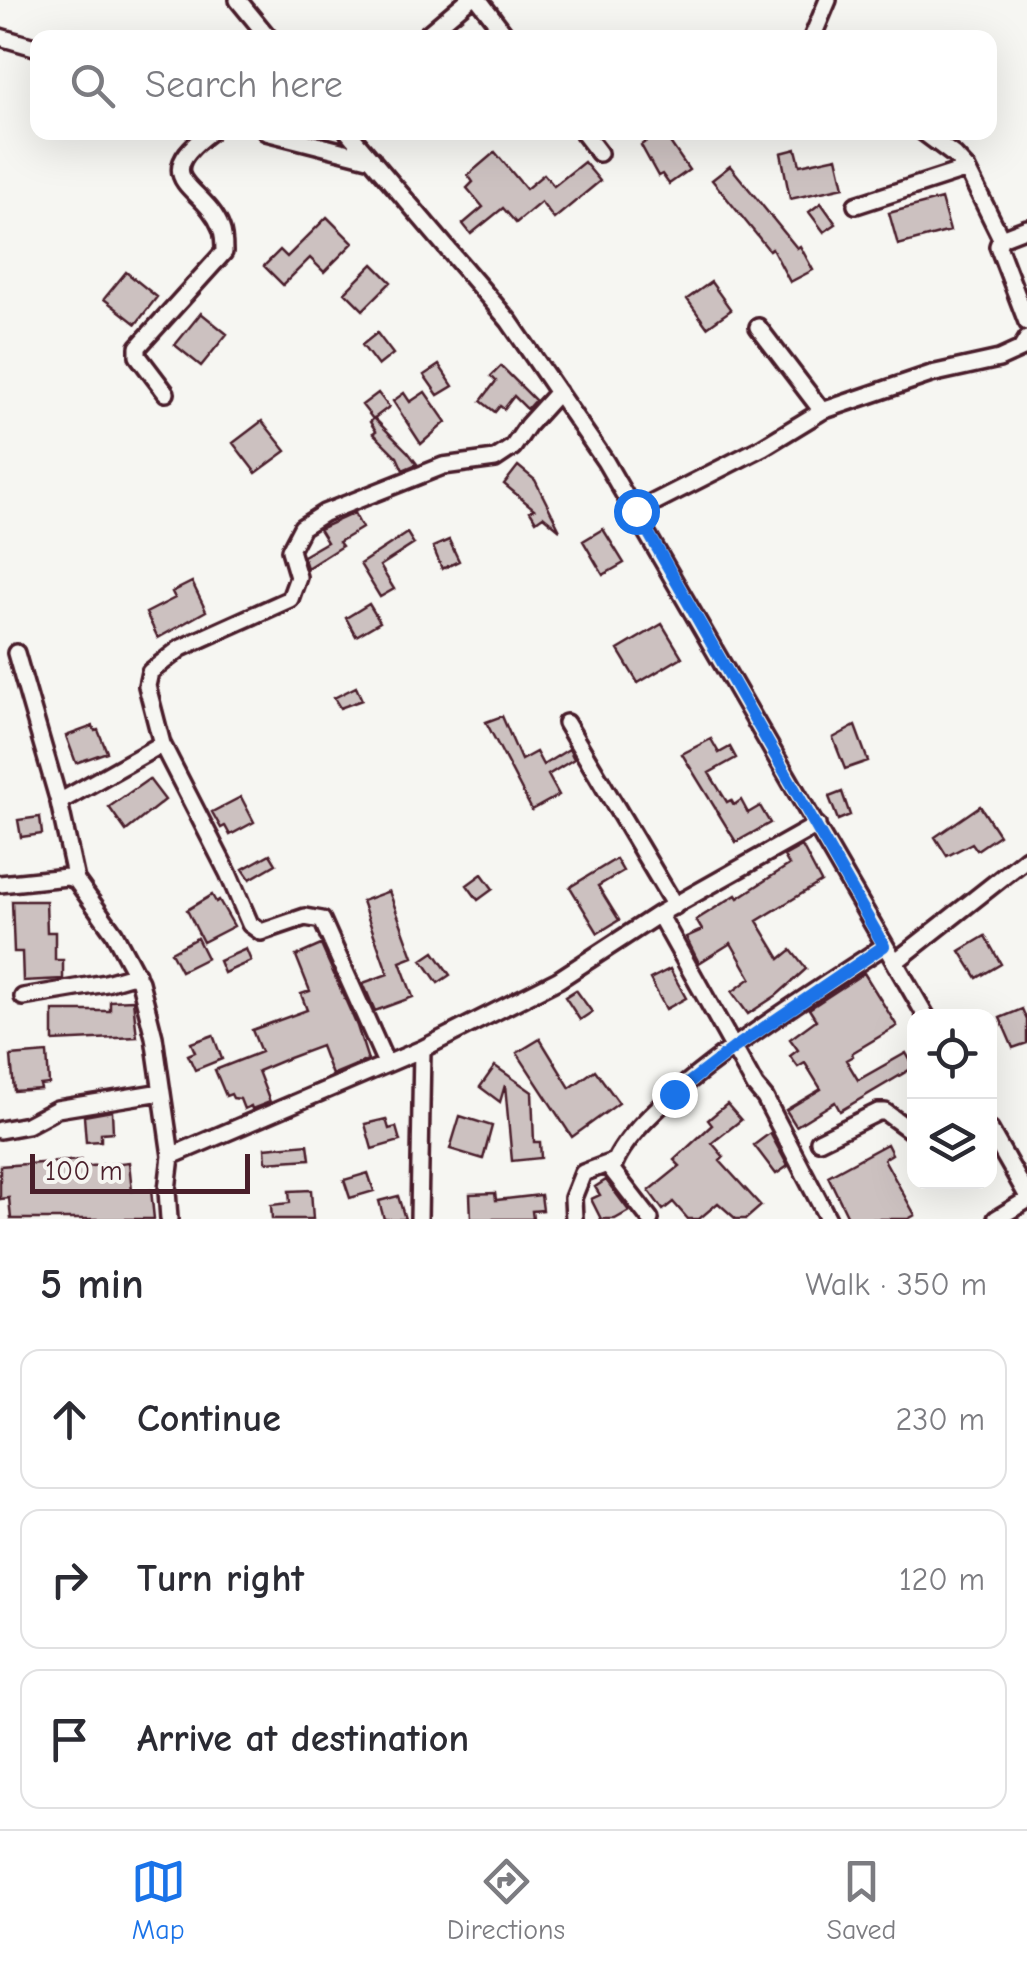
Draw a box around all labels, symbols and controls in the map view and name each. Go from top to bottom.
search box [30,30,997,140]
icon: search [65,58,120,113]
text: Search here [145,63,343,107]
route start [614,489,660,535]
map controls [907,1009,997,1189]
button: locate [907,1009,997,1099]
route end [652,1072,698,1118]
button: layers [907,1099,997,1189]
scale bar [30,1149,250,1194]
text: 100 m [45,1155,123,1187]
text: 5 min [40,1260,144,1309]
text: Walk · 350 m [805,1266,987,1303]
icon: ahead [42,1392,97,1447]
text: Continue [137,1397,281,1441]
text: 230 m [895,1401,985,1438]
icon: right [42,1552,97,1607]
text: Turn right [137,1557,304,1601]
text: 120 m [899,1561,985,1598]
icon: arrive [42,1712,97,1767]
text: Arrive at destination [137,1717,469,1761]
tab: Map [131,1854,186,1946]
tab: Directions [447,1854,565,1946]
tab: Saved [826,1854,896,1946]

